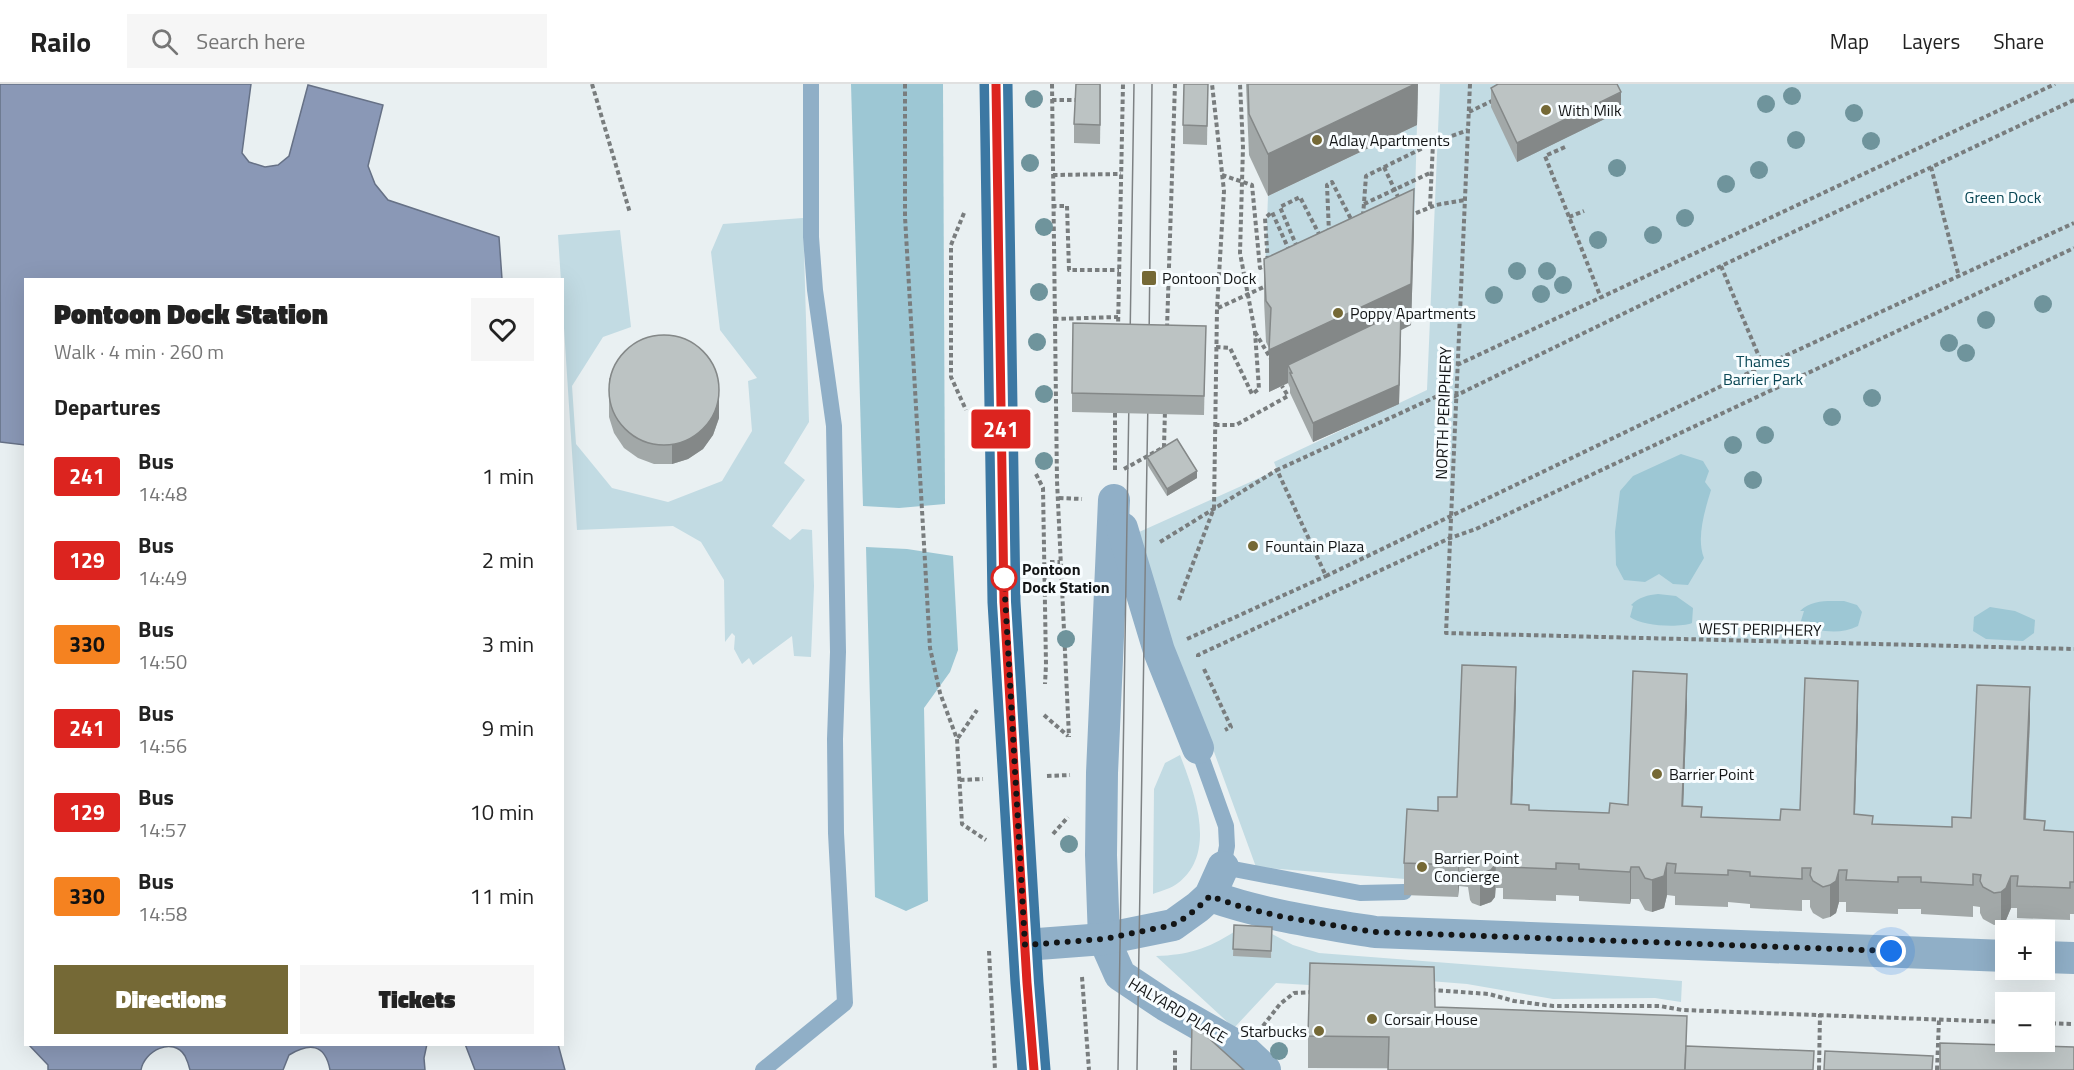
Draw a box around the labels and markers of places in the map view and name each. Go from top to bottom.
place label: With Milk [1558,98,1622,122]
marker: With Milk [1539,103,1553,117]
place label: Adlay Apartments [1329,128,1450,152]
marker: Adlay Apartments [1310,133,1324,147]
place label: Pontoon Dock [1162,266,1257,290]
marker: Pontoon Dock [1140,269,1158,287]
place label: Poppy Apartments [1350,301,1476,325]
marker: Poppy Apartments [1331,306,1345,320]
place label: Fountain Plaza [1265,534,1364,558]
marker: Fountain Plaza [1246,539,1260,553]
place label: Pontoon Dock Station [1022,557,1110,599]
marker: Pontoon Dock Station [991,565,1017,591]
place label: Barrier Point [1669,762,1755,786]
marker: Barrier Point [1650,767,1664,781]
place label: Barrier Point Concierge [1434,846,1520,888]
marker: Barrier Point Concierge [1415,860,1429,874]
place label: Corsair House [1384,1007,1478,1031]
marker: Corsair House [1365,1012,1379,1026]
place label: Starbucks [1240,1019,1307,1043]
marker: Starbucks [1312,1024,1326,1038]

